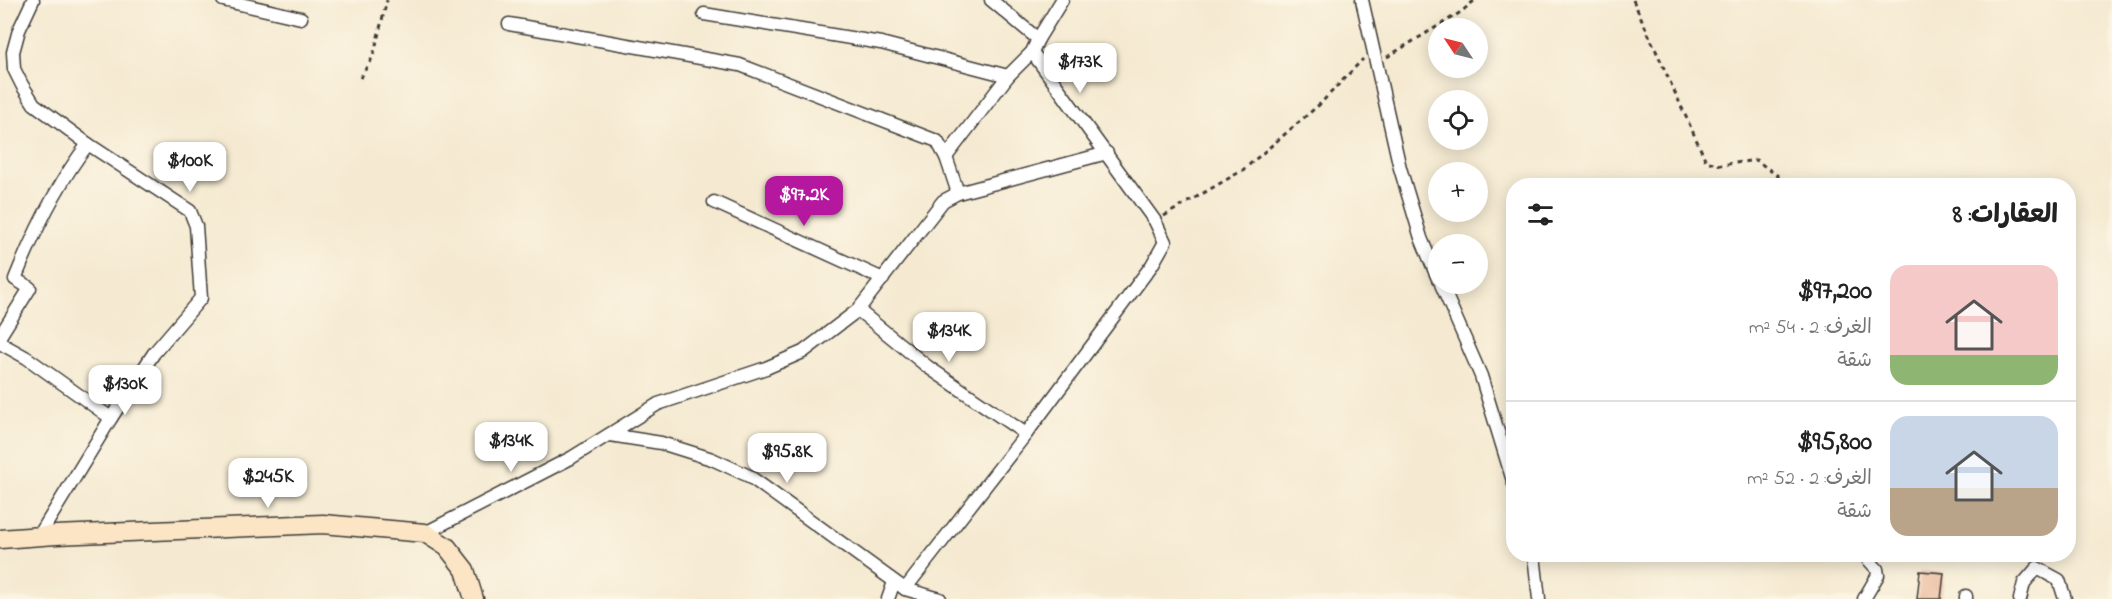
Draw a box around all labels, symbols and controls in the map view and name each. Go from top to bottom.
north arrow [1428,18,1488,78]
map controls [1428,18,1488,294]
pin: $173K [1038,43,1122,94]
text: $173K [1058,48,1102,77]
button: locate [1428,90,1488,150]
pin: $100K [148,142,232,193]
text: $100K [167,147,213,176]
button: + [1428,162,1488,222]
pin: $97.2K [755,176,853,227]
text: $97.2K [779,181,829,210]
text: العقارات: 8 [1952,197,2058,235]
icon: filters [1524,198,1557,231]
button: − [1428,234,1488,294]
text: $97,200 [1798,273,1872,311]
icon: home [1938,289,2010,361]
pin: $134K [907,312,991,363]
text: الغرف: 2 · 54 m² [1749,314,1872,343]
text: $134K [927,317,971,346]
text: شقة [1837,347,1872,376]
pin: $130K [83,365,167,416]
text: $130K [102,370,148,399]
pin: $134K [469,422,553,473]
text: $95,800 [1797,424,1872,462]
text: $134K [489,427,533,456]
pin: $95.8K [738,433,836,484]
text: $95.8K [762,438,812,467]
icon: home [1938,440,2010,512]
pin: $245K [226,458,310,509]
text: $245K [242,463,294,492]
text: الغرف: 2 · 52 m² [1747,465,1872,494]
text: شقة [1837,498,1872,527]

